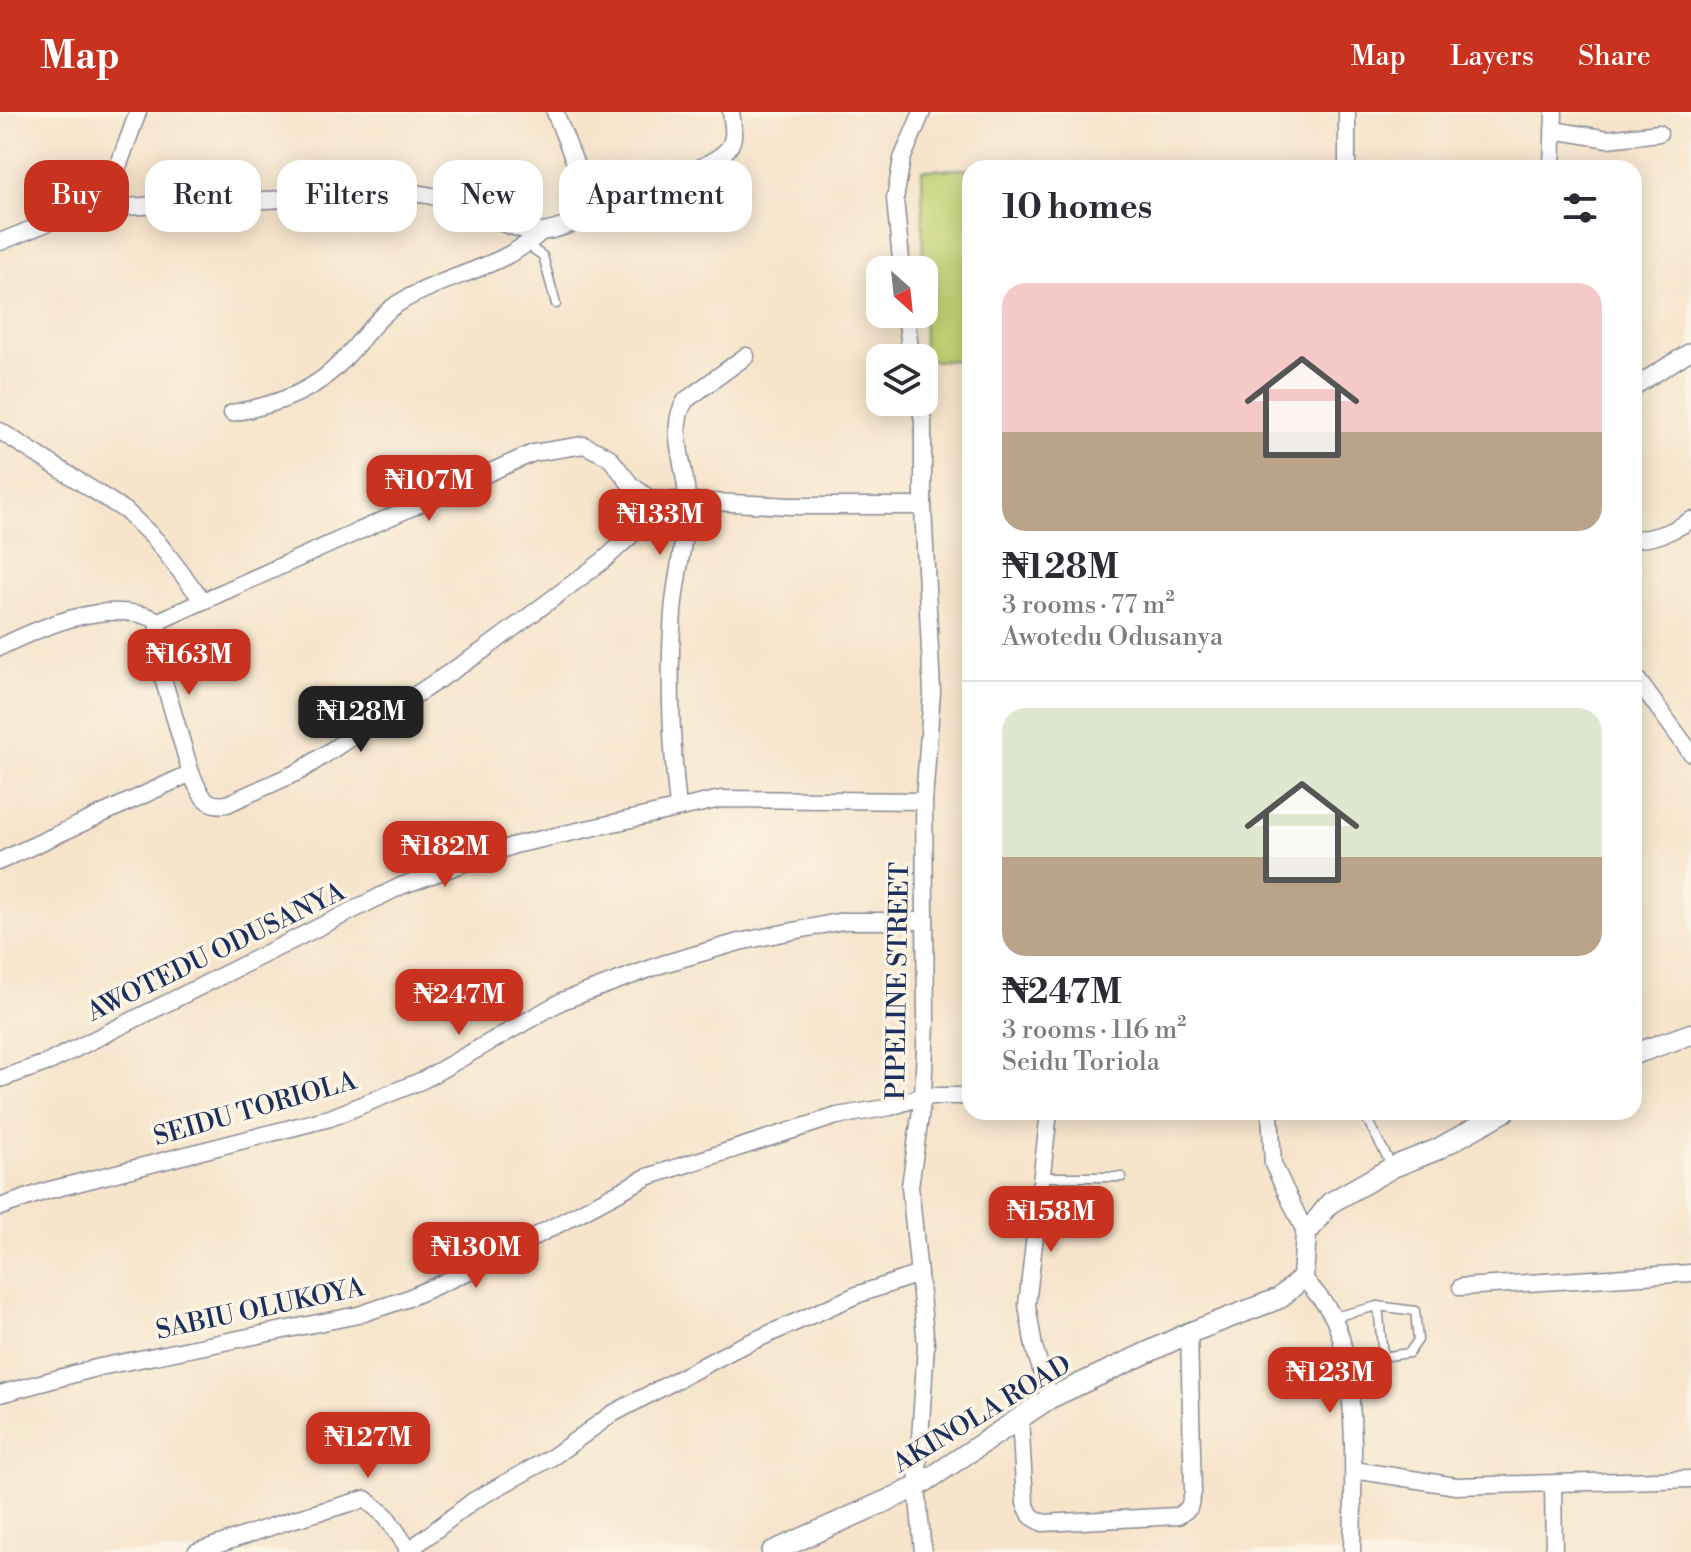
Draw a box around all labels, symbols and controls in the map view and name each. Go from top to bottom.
text: Map [40,33,120,80]
text: Map [1351,39,1406,74]
text: Layers [1450,39,1534,74]
text: Share [1578,39,1651,74]
chip: Buy [24,160,129,232]
chip: Rent [145,160,261,232]
chip: Filters [277,160,417,232]
chip: New [433,160,543,232]
chip: Apartment [559,160,752,232]
icon: filters [1558,186,1602,230]
text: 10 homes [1002,187,1152,229]
north arrow [866,256,938,328]
map controls [866,256,938,416]
icon: home [1230,335,1374,479]
button: layers [866,344,938,416]
pin: ₦107M [373,455,485,523]
text: ₦107M [384,465,474,497]
pin: ₦133M [604,489,716,557]
text: ₦133M [616,499,704,531]
text: ₦128M [1002,547,1119,589]
text: 3 rooms · 77 m² [1002,589,1174,621]
text: Awotedu Odusanya [1002,621,1223,653]
pin: ₦163M [133,629,245,697]
text: ₦163M [146,639,233,671]
pin: ₦128M [305,686,417,754]
text: ₦128M [316,696,406,728]
icon: home [1230,760,1374,904]
pin: ₦182M [389,821,501,889]
text: ₦182M [401,831,489,863]
street label: PIPELINE STREET [880,862,916,1100]
street label: AWOTEDU ODUSANYA [81,875,351,1029]
pin: ₦247M [403,969,515,1037]
text: ₦247M [1002,972,1122,1014]
text: ₦247M [413,979,505,1011]
text: 3 rooms · 116 m² [1002,1014,1186,1046]
text: Seidu Toriola [1002,1046,1160,1078]
street label: SEIDU TORIOLA [150,1064,361,1153]
pin: ₦158M [995,1186,1107,1254]
text: ₦158M [1007,1196,1095,1228]
pin: ₦130M [420,1222,532,1290]
text: ₦130M [431,1232,521,1264]
street label: SABIU OLUKOYA [153,1271,368,1347]
pin: ₦123M [1274,1347,1386,1415]
street label: AKINOLA ROAD [886,1348,1077,1480]
text: ₦123M [1286,1357,1374,1389]
pin: ₦127M [312,1412,424,1480]
text: ₦127M [324,1422,412,1454]

